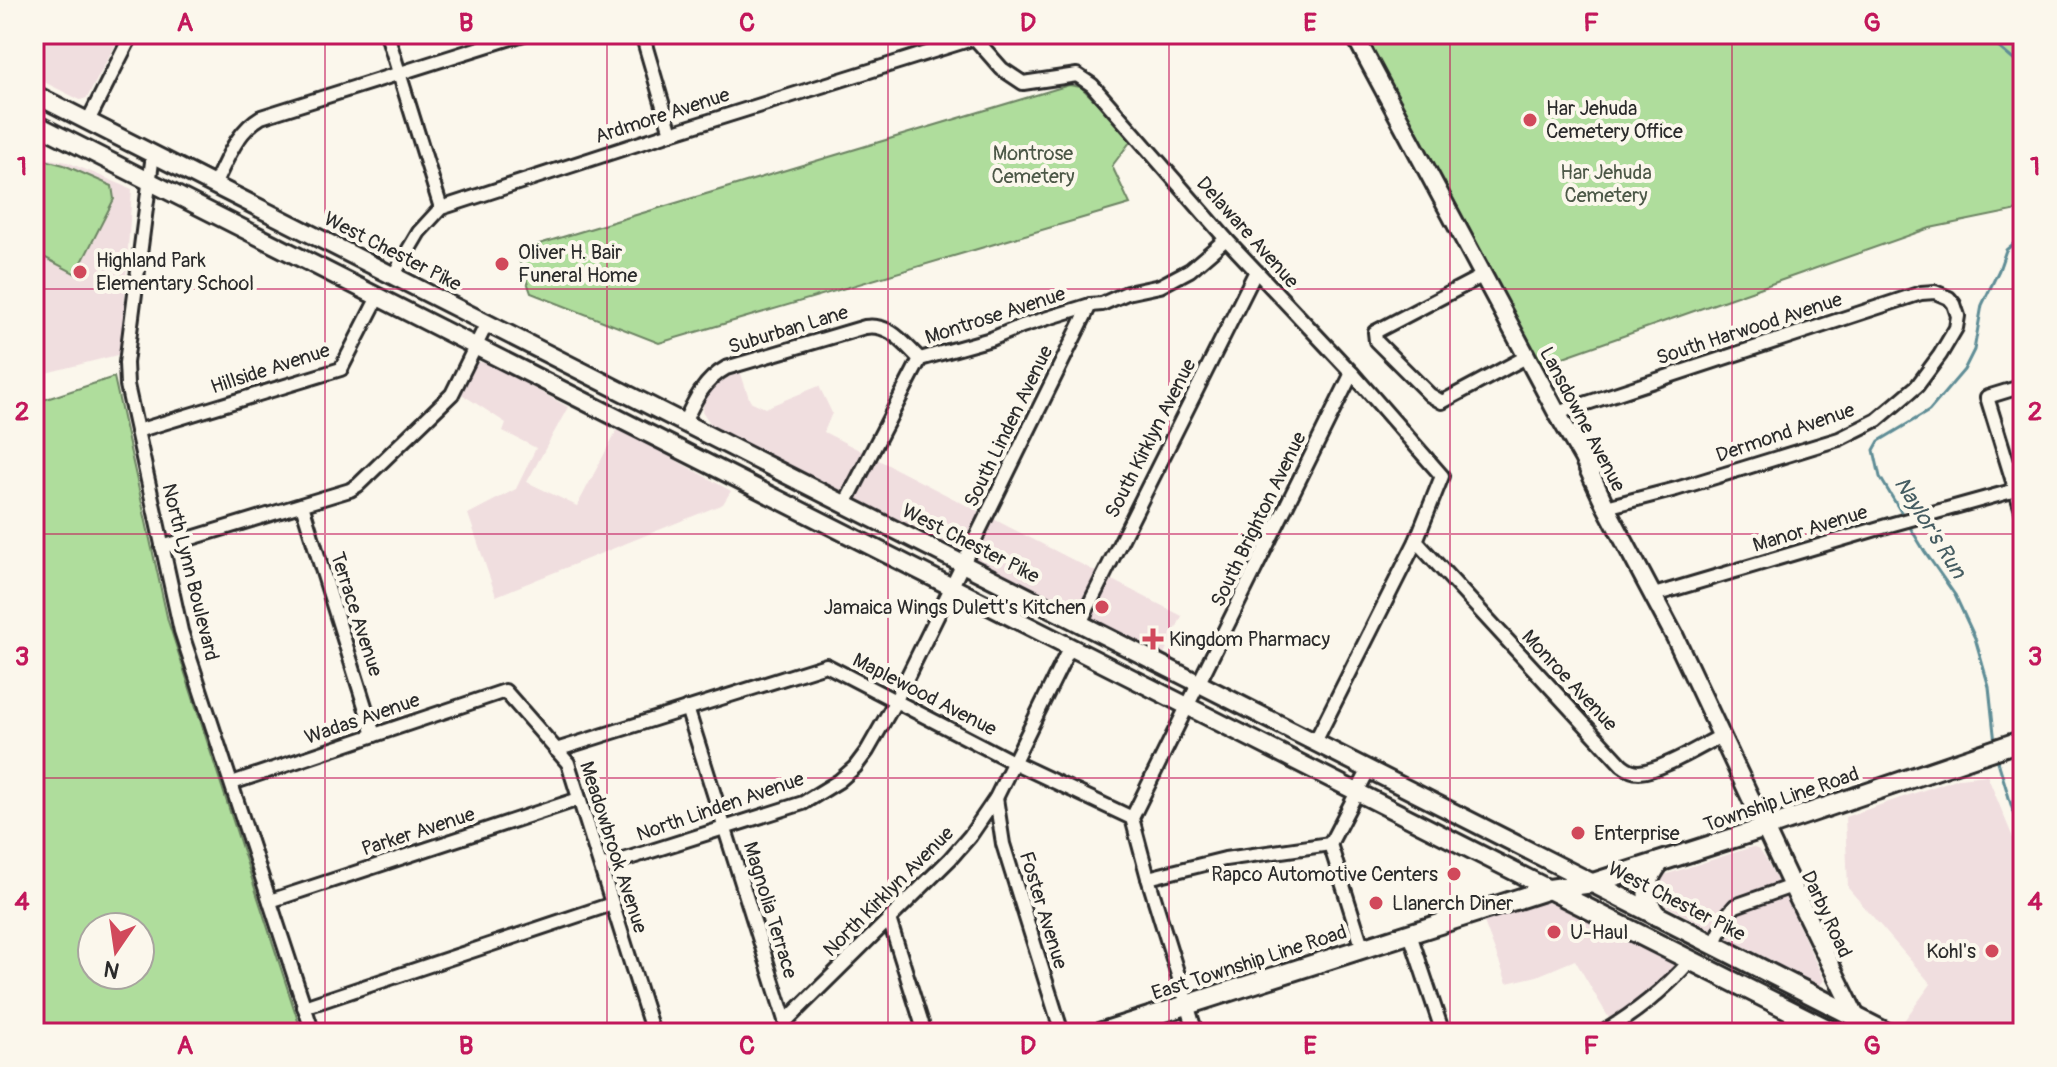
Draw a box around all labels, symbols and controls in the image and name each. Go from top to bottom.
text: A [177,7,194,39]
text: B [459,7,473,39]
text: C [739,7,755,39]
text: D [1020,7,1036,39]
text: E [1303,7,1317,39]
text: F [1583,7,1599,39]
text: G [1863,7,1881,39]
street label: Ardmore Avenue [592,82,733,149]
place label: Har Jehuda Cemetery Office [1546,96,1683,144]
marker: Har Jehuda Cemetery Office [1521,111,1539,129]
park label: Montrose Cemetery [991,141,1075,189]
text: 1 [17,151,27,183]
text: 1 [2030,151,2040,183]
park label: Har Jehuda Cemetery [1560,160,1652,208]
street label: Delaware Avenue [1191,171,1304,293]
street label: West Chester Pike [320,206,466,297]
place label: Oliver H. Bair Funeral Home [518,240,637,288]
place label: Highland Park Elementary School [96,248,254,296]
marker: Oliver H. Bair Funeral Home [493,255,511,273]
marker: Highland Park Elementary School [71,263,89,281]
street label: Montrose Avenue [922,281,1069,350]
street label: South Harwood Avenue [1653,287,1845,370]
street label: Suburban Lane [725,299,851,360]
street label: Hillside Avenue [207,337,333,400]
street label: South Linden Avenue [958,341,1058,511]
street label: Lansdowne Avenue [1534,343,1631,496]
street label: South Kirklyn Avenue [1099,354,1202,522]
text: 2 [15,396,29,428]
text: 2 [2028,396,2042,428]
street label: Dermond Avenue [1713,397,1858,468]
street label: South Brighton Avenue [1205,427,1312,611]
water label: Naylor's Run [1888,472,1973,585]
street label: North Lynn Boulevard [156,481,225,663]
street label: West Chester Pike [898,498,1044,589]
street label: Manor Avenue [1750,499,1871,558]
street label: Terrace Avenue [325,549,388,680]
place label: Jamaica Wings Dulett's Kitchen [823,595,1086,620]
marker: Jamaica Wings Dulett's Kitchen [1093,598,1111,616]
street label: Monroe Avenue [1516,624,1623,736]
place label: Kingdom Pharmacy [1169,627,1331,652]
marker: Kingdom Pharmacy [1144,630,1162,648]
text: 3 [15,641,29,673]
text: 3 [2028,641,2042,673]
street label: Maplewood Avenue [849,647,1001,742]
street label: Wadas Avenue [301,687,423,750]
street label: Meadowbrook Avenue [574,758,653,936]
street label: Township Line Road [1700,761,1862,838]
street label: North Linden Avenue [633,766,807,847]
street label: Parker Avenue [358,801,478,862]
street label: North Kirklyn Avenue [818,821,959,962]
place label: Enterprise [1594,821,1680,846]
marker: Enterprise [1569,824,1587,842]
street label: Magnolia Terrace [738,839,803,982]
street label: Foster Avenue [1014,848,1073,972]
street label: West Chester Pike [1604,856,1750,947]
place label: Rapco Automotive Centers [1211,862,1438,887]
marker: Rapco Automotive Centers [1445,865,1463,883]
street label: Darby Road [1796,867,1858,962]
text: 4 [14,886,30,918]
text: 4 [2027,886,2043,918]
place label: Llanerch Diner [1392,891,1513,916]
marker: Llanerch Diner [1367,894,1385,912]
north arrow [76,911,156,991]
street label: East Township Line Road [1148,919,1350,1006]
place label: U-Haul [1570,920,1628,945]
marker: U-Haul [1545,923,1563,941]
place label: Kohl's [1926,939,1976,964]
marker: Kohl's [1983,942,2001,960]
text: N [101,954,122,985]
text: A [177,1030,194,1062]
text: B [459,1030,473,1062]
text: C [739,1030,755,1062]
text: D [1020,1030,1036,1062]
text: E [1303,1030,1317,1062]
text: F [1583,1030,1599,1062]
text: G [1863,1030,1881,1062]

